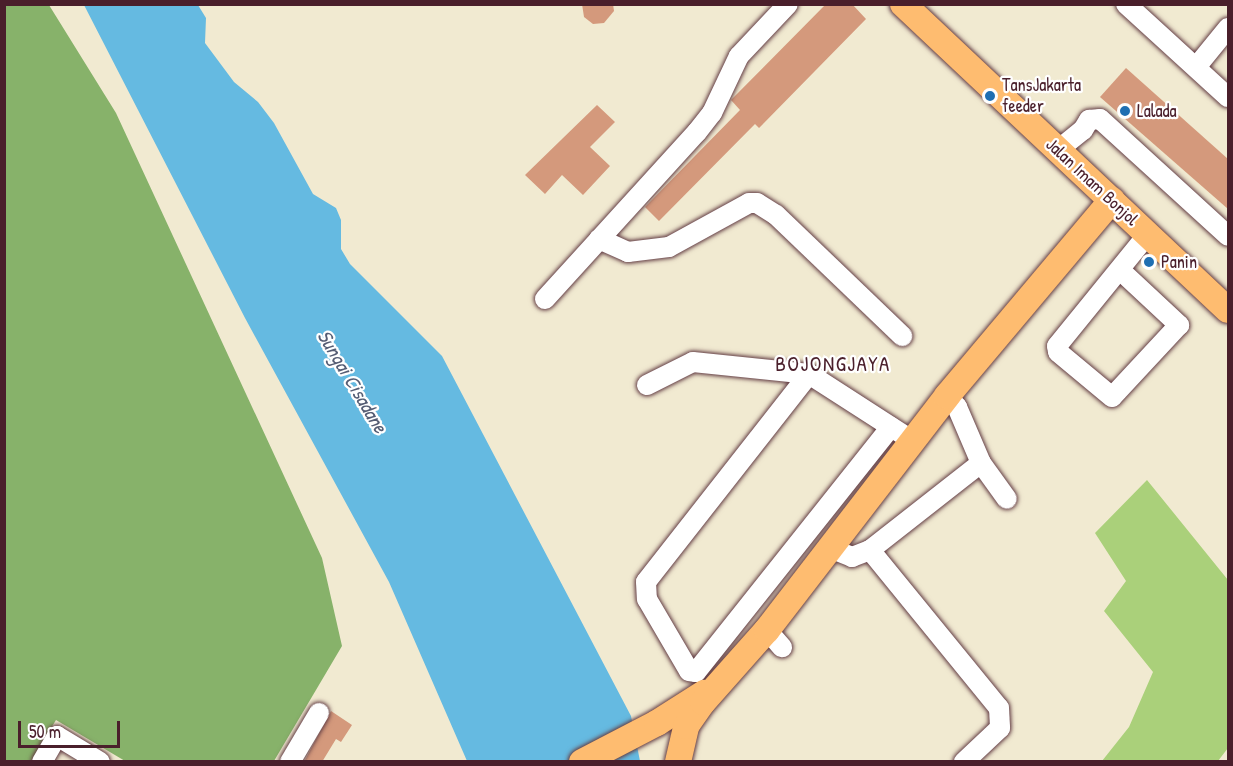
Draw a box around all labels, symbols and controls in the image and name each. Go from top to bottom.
place label: TansJakarta feeder [1002,75,1081,118]
marker: TansJakarta feeder [983,89,997,103]
place label: Lalada [1137,100,1177,122]
marker: Lalada [1118,104,1132,118]
street label: Jalan Imam Bonjol [1041,134,1143,230]
place label: Panin [1161,251,1197,273]
marker: Panin [1142,255,1156,269]
water label: Sungai Cisadane [313,325,393,437]
district label: BOJONGJAYA [775,351,891,377]
scale bar [21,709,123,747]
text: 50 m [29,719,61,744]

